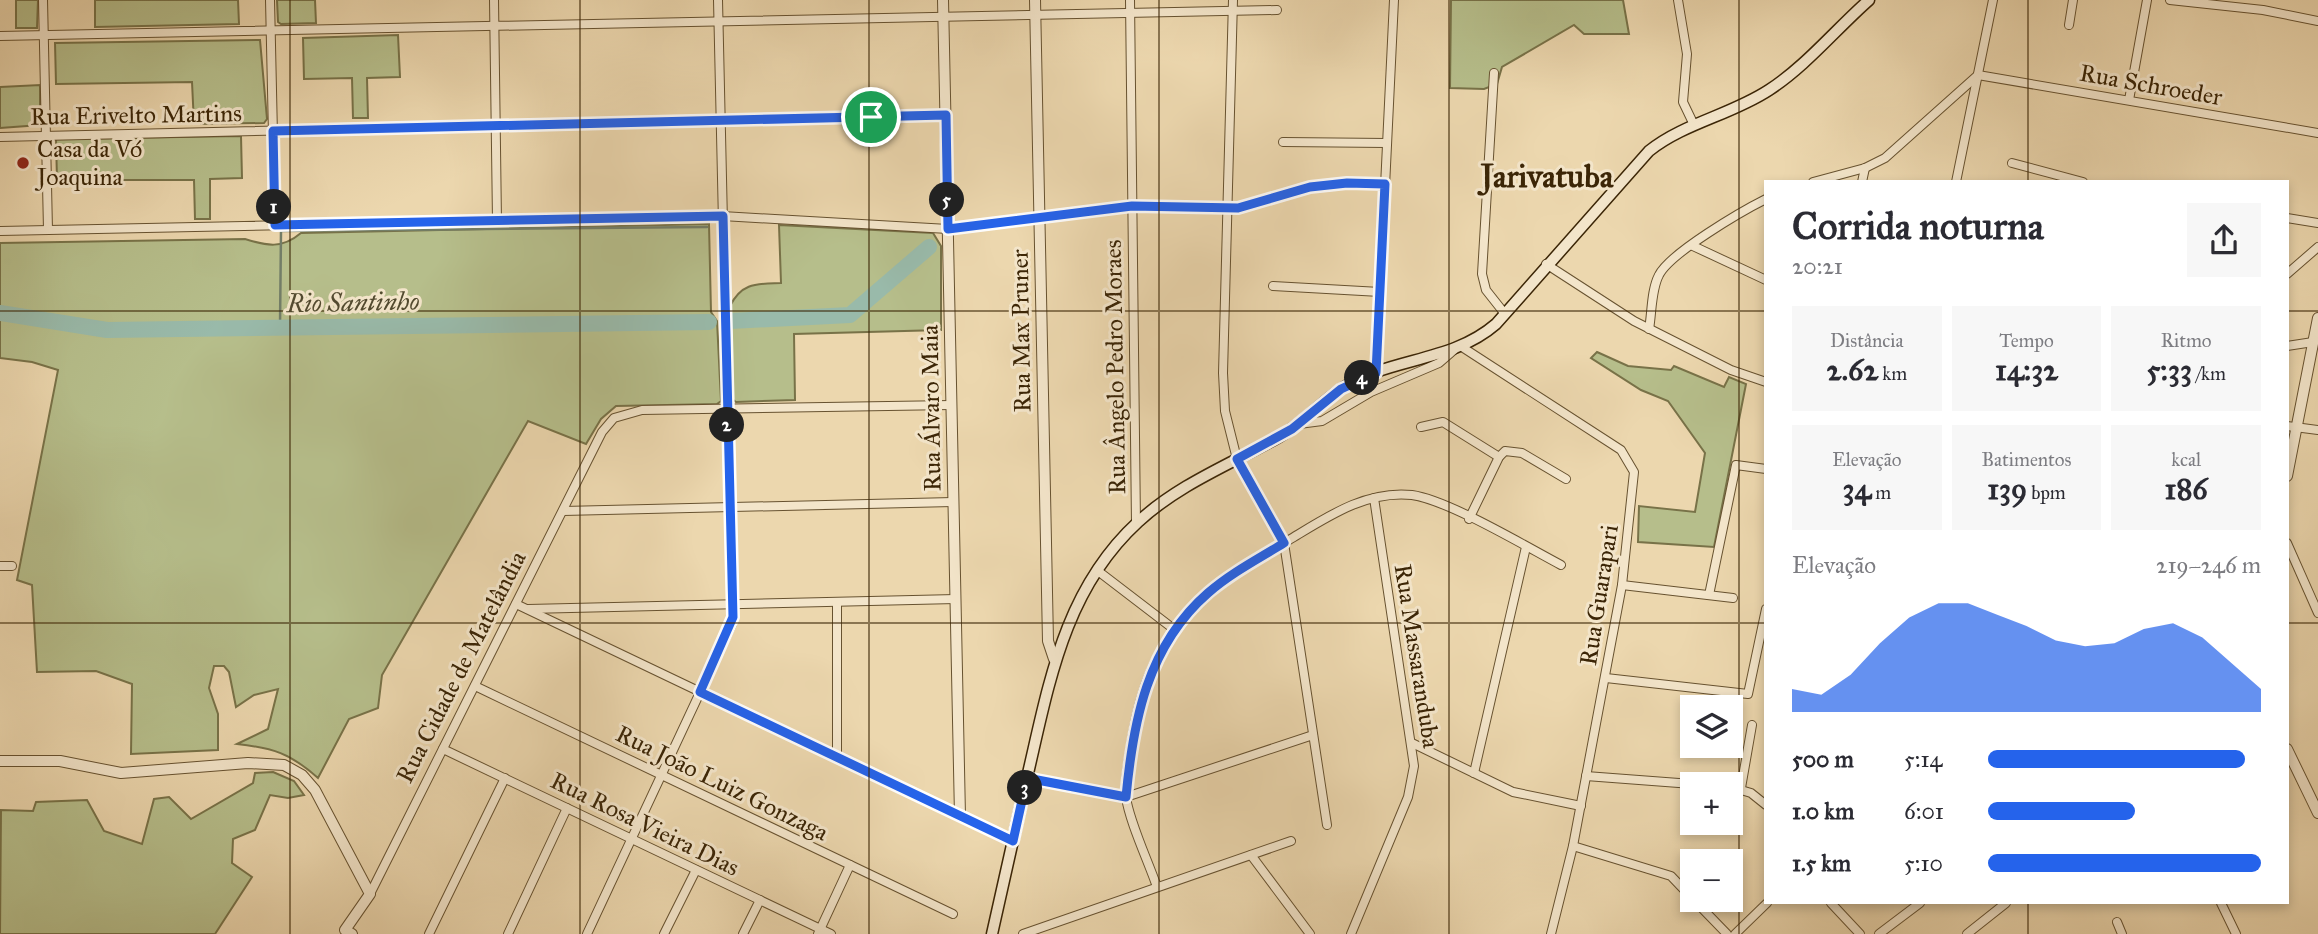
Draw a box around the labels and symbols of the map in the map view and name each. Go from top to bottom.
street label: Rua Schroeder [2077,58,2225,112]
pin [841,87,901,147]
street label: Rua Erivelto Martins [30,98,242,132]
place label: Casa da Vó Joaquina [34,134,142,192]
marker: Casa da Vó Joaquina [15,155,31,171]
district label: Jarivatuba [1477,157,1615,196]
pin: 5 [930,182,964,218]
pin: 1 [256,190,292,224]
street label: Rua Ângelo Pedro Moraes [1098,239,1132,495]
street label: Rua Max Pruner [1005,249,1037,413]
water label: Rio Santinho [285,285,420,319]
street label: Rua Álvaro Maia [915,324,947,492]
pin: 4 [1344,360,1380,396]
pin: 2 [710,408,744,442]
street label: Rua Guarapari [1573,522,1625,668]
street label: Rua Cidade de Matelândia [390,545,533,788]
street label: Rua Massaranduba [1388,562,1446,751]
street label: Rua João Luiz Gonzaga [611,719,834,848]
street label: Rua Rosa Vieira Dias [546,765,744,883]
pin: 3 [1007,770,1042,806]

